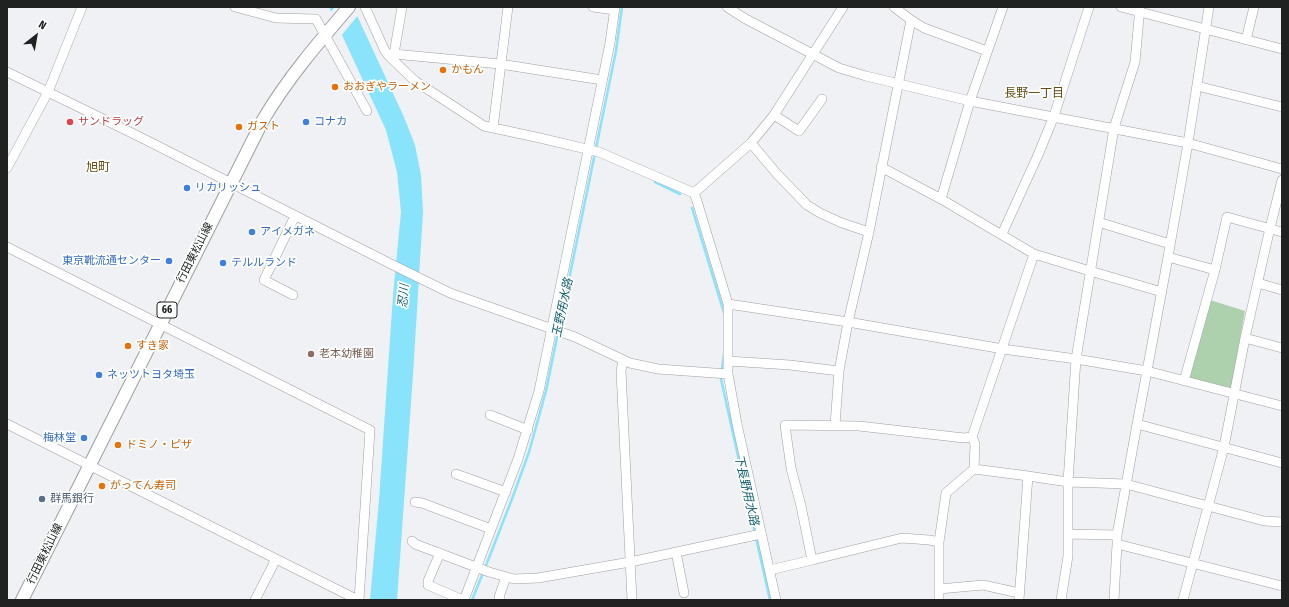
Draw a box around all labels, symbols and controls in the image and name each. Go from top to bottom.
north arrow [16,16,56,56]
text: N [36,18,49,33]
place label: かもん [451,63,484,77]
marker: かもん [438,65,448,75]
place label: おおぎやラーメン [343,80,431,94]
marker: おおぎやラーメン [330,82,340,92]
district label: 長野一丁目 [1004,87,1064,101]
place label: サンドラッグ [78,115,144,129]
place label: コナカ [314,115,347,129]
marker: サンドラッグ [65,117,75,127]
marker: コナカ [301,117,311,127]
place label: ガスト [247,120,280,134]
marker: ガスト [234,122,244,132]
district label: 旭町 [86,161,110,175]
place label: リカリッシュ [195,181,261,195]
marker: リカリッシュ [182,183,192,193]
street label: 行田東松山線 [174,221,216,285]
place label: アイメガネ [260,225,315,239]
marker: アイメガネ [247,227,257,237]
place label: 東京靴流通センター [62,254,161,268]
marker: 東京靴流通センター [164,256,174,266]
place label: テルルランド [231,256,297,270]
marker: テルルランド [218,258,228,268]
water label: 玉野用水路 [550,277,576,339]
water label: 忍川 [396,283,412,309]
road number: 66 [157,302,177,318]
place label: すき家 [136,339,169,353]
marker: すき家 [123,341,133,351]
place label: 老本幼稚園 [319,347,374,361]
marker: 老本幼稚園 [306,349,316,359]
place label: ネッツトヨタ埼玉 [107,368,195,382]
marker: ネッツトヨタ埼玉 [94,370,104,380]
place label: 梅林堂 [43,431,76,445]
marker: 梅林堂 [79,433,89,443]
place label: ドミノ・ピザ [126,438,192,452]
marker: ドミノ・ピザ [113,440,123,450]
water label: 下長野用水路 [731,453,761,527]
place label: がってん寿司 [110,479,176,493]
marker: がってん寿司 [97,481,107,491]
place label: 群馬銀行 [50,492,94,506]
marker: 群馬銀行 [37,494,47,504]
street label: 行田東松山線 [25,521,65,587]

